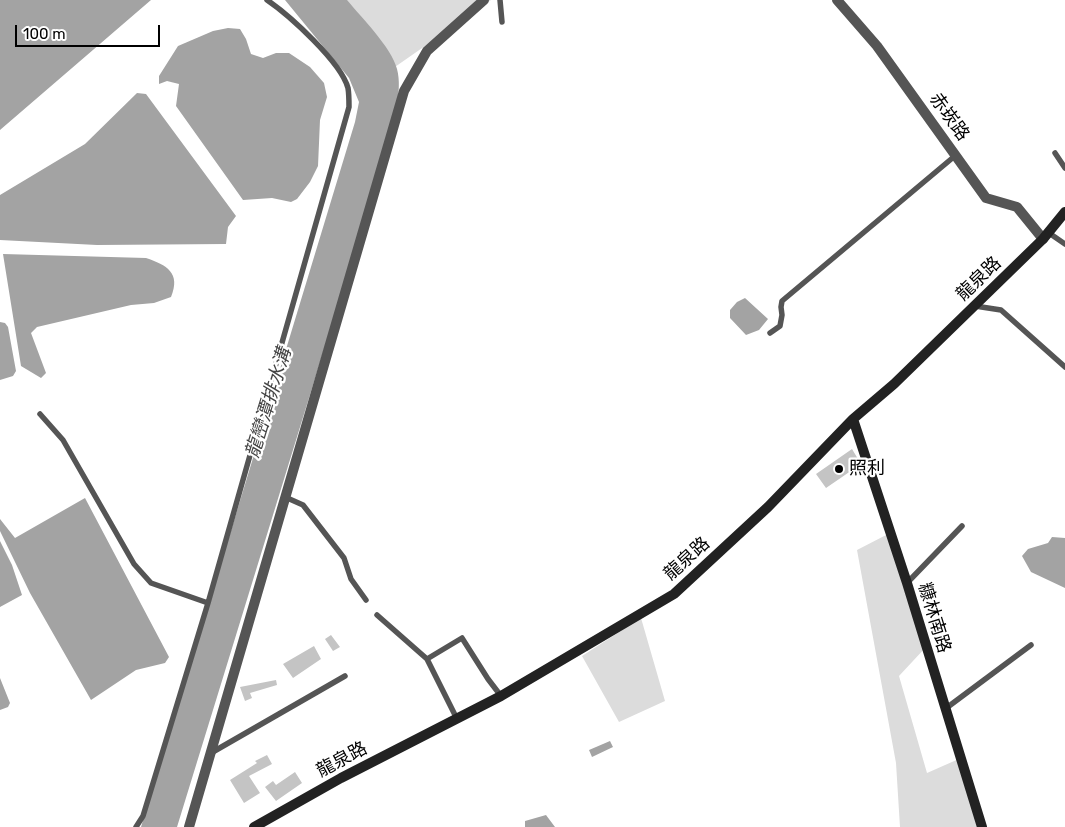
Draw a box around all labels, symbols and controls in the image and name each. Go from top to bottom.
scale bar [18,15,162,47]
text: 100 m [23,25,65,43]
street label: 赤崁路 [924,89,974,145]
street label: 龍泉路 [952,252,1006,306]
water label: 龍巒潭排水溝 [241,345,297,461]
place label: 照利 [849,458,885,480]
marker: 照利 [833,463,845,475]
street label: 龍泉路 [660,533,714,585]
street label: 糠林南路 [913,580,955,656]
street label: 龍泉路 [313,738,371,782]

